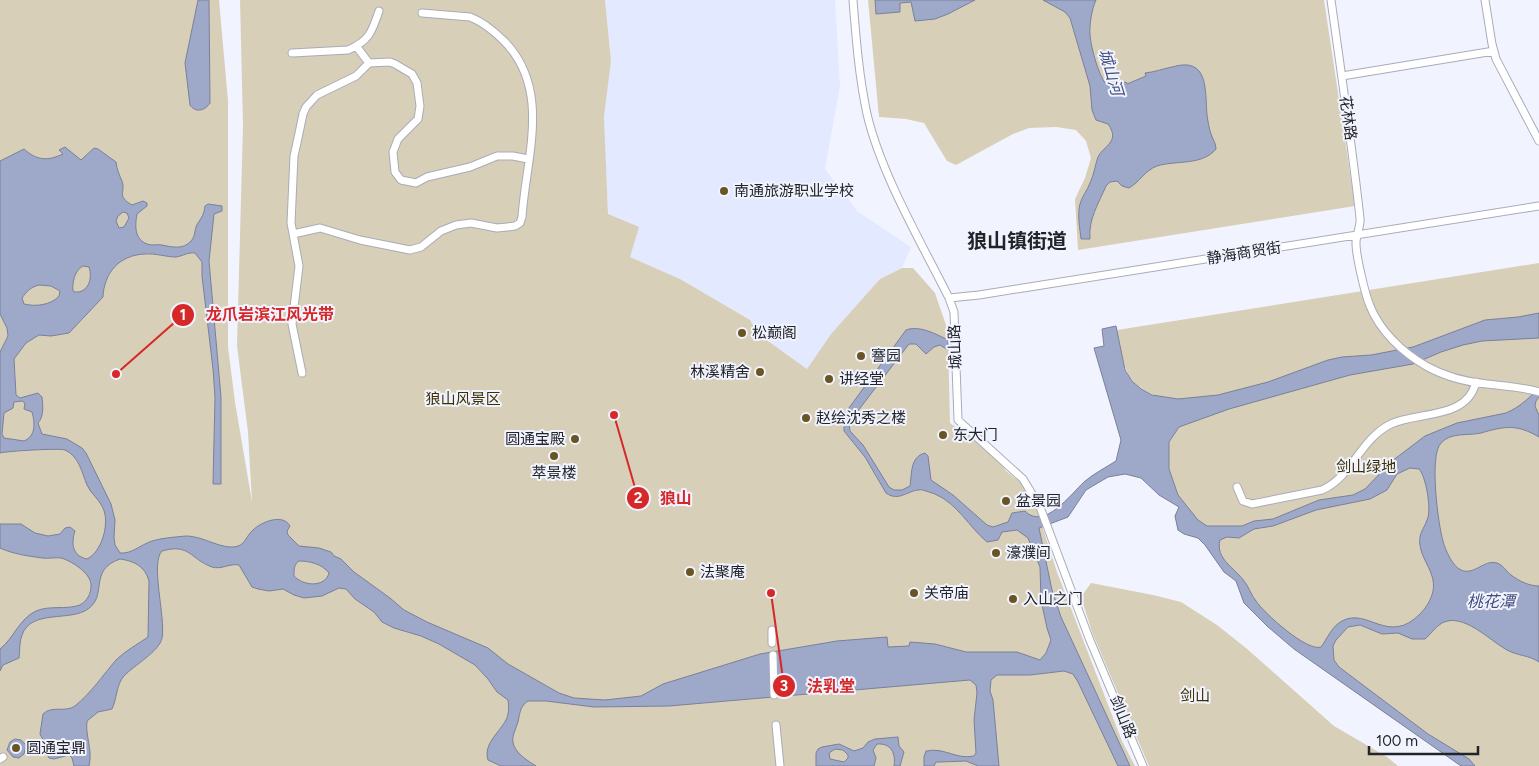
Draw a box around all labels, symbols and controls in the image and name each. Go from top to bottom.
water label: 城山河 [1095,46,1128,101]
street label: 花林路 [1336,94,1360,142]
place label: 南通旅游职业学校 [734,182,854,200]
marker: 南通旅游职业学校 [718,185,730,197]
district label: 狼山镇街道 [967,229,1067,253]
street label: 静海商贸街 [1206,238,1282,268]
callout: 龙爪岩滨江风光带 [171,299,344,330]
text: 龙爪岩滨江风光带 [206,305,334,324]
text: 1 [180,306,186,324]
place label: 松巅阁 [752,324,797,342]
street label: 城山路 [945,324,965,370]
marker: 松巅阁 [736,327,748,339]
place label: 謇园 [871,347,901,365]
marker: 謇园 [855,350,867,362]
place label: 林溪精舍 [690,363,750,381]
marker: 林溪精舍 [754,366,766,378]
place label: 讲经堂 [839,370,884,388]
marker: 讲经堂 [823,373,835,385]
park label: 狼山风景区 [425,390,501,408]
place label: 赵绘沈秀之楼 [816,409,906,427]
marker: 赵绘沈秀之楼 [800,412,812,424]
place label: 东大门 [953,426,998,444]
marker: 东大门 [937,429,949,441]
place label: 圆通宝殿 [505,430,565,448]
marker: 圆通宝殿 [569,433,581,445]
marker: 萃景楼 [548,450,560,462]
park label: 剑山绿地 [1336,458,1396,476]
place label: 萃景楼 [531,464,577,482]
callout: 狼山 [625,483,702,514]
text: 2 [634,489,643,507]
text: 狼山 [660,489,692,508]
place label: 盆景园 [1016,492,1061,510]
marker: 盆景园 [1000,495,1012,507]
place label: 濠濮间 [1006,544,1051,562]
marker: 濠濮间 [990,547,1002,559]
place label: 法聚庵 [700,563,745,581]
marker: 法聚庵 [684,566,696,578]
place label: 关帝庙 [924,584,969,602]
marker: 关帝庙 [908,587,920,599]
place label: 入山之门 [1023,590,1083,608]
water label: 桃花潭 [1467,592,1518,611]
marker: 入山之门 [1007,593,1019,605]
callout: 法乳堂 [772,670,865,701]
text: 3 [780,677,788,695]
text: 法乳堂 [807,677,855,696]
park label: 剑山 [1180,687,1210,705]
street label: 剑山路 [1106,693,1140,741]
scale bar [1369,724,1478,756]
text: 100 m [1376,732,1418,750]
place label: 圆通宝鼎 [26,739,86,757]
marker: 圆通宝鼎 [10,742,22,754]

